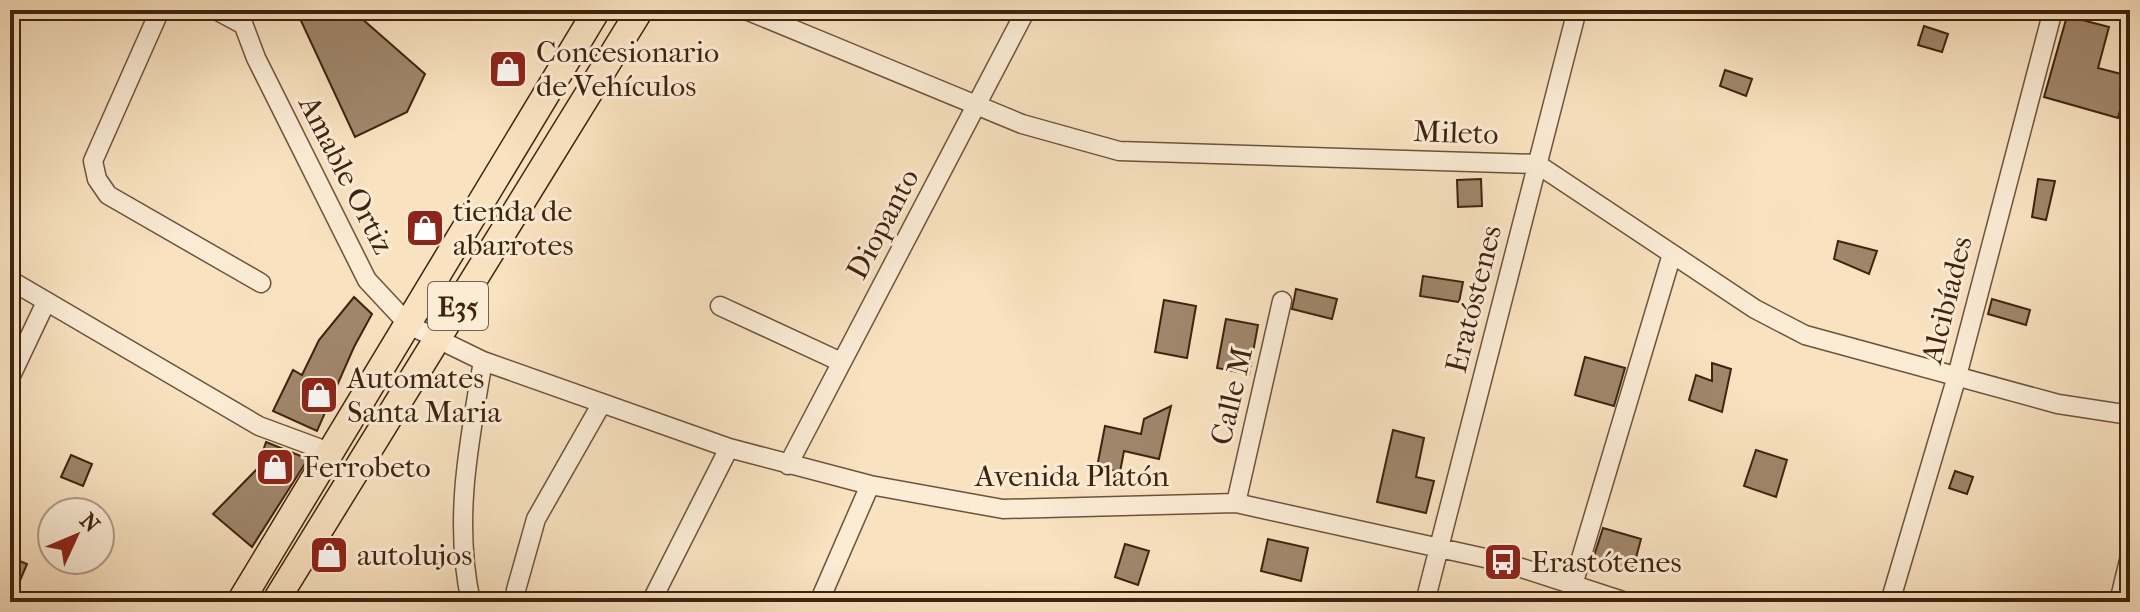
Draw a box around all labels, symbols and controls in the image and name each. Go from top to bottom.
place label: Concesionario de Vehículos [536,35,719,104]
shop icon: Concesionario de Vehículos [487,48,529,90]
street label: Amable Ortiz [291,89,401,260]
street label: Mileto [1413,114,1499,152]
street label: Diopanto [839,163,927,285]
place label: tienda de abarrotes [453,194,573,263]
shop icon: tienda de abarrotes [404,207,446,249]
street label: Eratóstenes [1439,222,1509,376]
street label: Alcibíades [1914,233,1980,368]
road number: E35 [428,282,488,330]
street label: Calle M [1204,344,1260,448]
place label: Automates Santa Maria [346,361,503,430]
shop icon: Automates Santa Maria [298,374,340,416]
shop icon: Ferrobeto [254,446,296,488]
place label: Ferrobeto [303,450,431,485]
street label: Avenida Platón [974,459,1170,494]
north arrow [36,496,116,576]
text: N [75,508,105,538]
shop icon: autolujos [308,534,350,576]
place label: autolujos [357,538,472,573]
bus stop icon: Erastótenes [1482,541,1524,583]
place label: Erastótenes [1531,545,1682,580]

